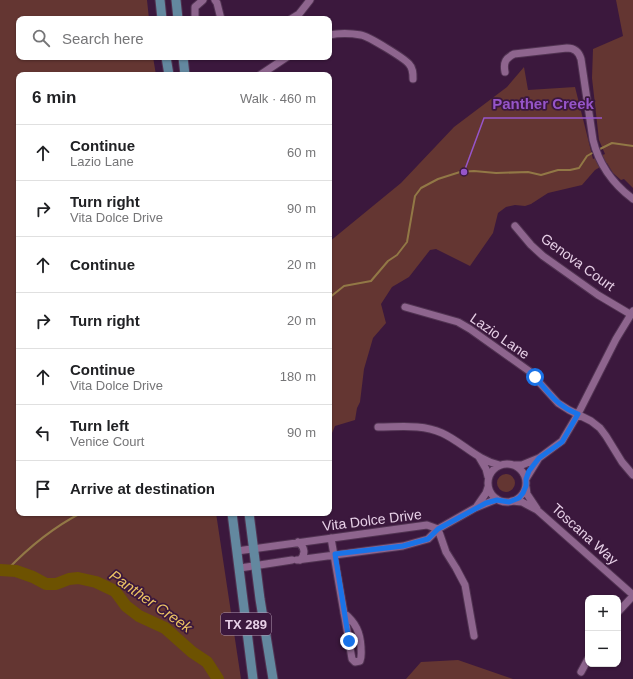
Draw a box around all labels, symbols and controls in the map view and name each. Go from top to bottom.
search box [16,16,332,60]
icon: search [30,27,52,49]
text: Search here [62,30,144,47]
text: 6 min [32,88,76,107]
text: Walk · 460 m [240,91,316,106]
callout: Panther Creek [484,91,602,118]
text: Panther Creek [492,95,595,112]
text: Continue [70,137,135,154]
icon: ahead [32,142,54,164]
text: 60 m [287,145,316,160]
text: Lazio Lane [70,154,134,169]
text: Turn right [70,193,140,210]
icon: right [32,198,54,220]
text: 90 m [287,201,316,216]
text: Vita Dolce Drive [70,210,163,225]
street label: Genova Court [538,230,618,294]
icon: ahead [32,254,54,276]
text: Continue [70,256,135,273]
text: 20 m [287,257,316,272]
icon: right [32,310,54,332]
street label: Lazio Lane [467,310,533,362]
text: Turn right [70,312,140,329]
text: 20 m [287,313,316,328]
text: Continue [70,361,135,378]
icon: ahead [32,366,54,388]
route start [526,368,544,386]
text: 180 m [280,369,316,384]
text: Vita Dolce Drive [70,378,163,393]
text: Turn left [70,417,129,434]
icon: left [32,422,54,444]
text: 90 m [287,425,316,440]
text: Venice Court [70,434,144,449]
icon: arrive [32,478,54,500]
text: Arrive at destination [70,480,215,497]
street label: Toscana Way [549,500,621,568]
street label: Vita Dolce Drive [321,506,423,534]
water label: Panther Creek [107,566,197,637]
map controls [585,595,621,667]
button: + [585,595,621,631]
road number: TX 289 [221,613,271,635]
button: − [585,631,621,667]
route end [340,632,358,650]

